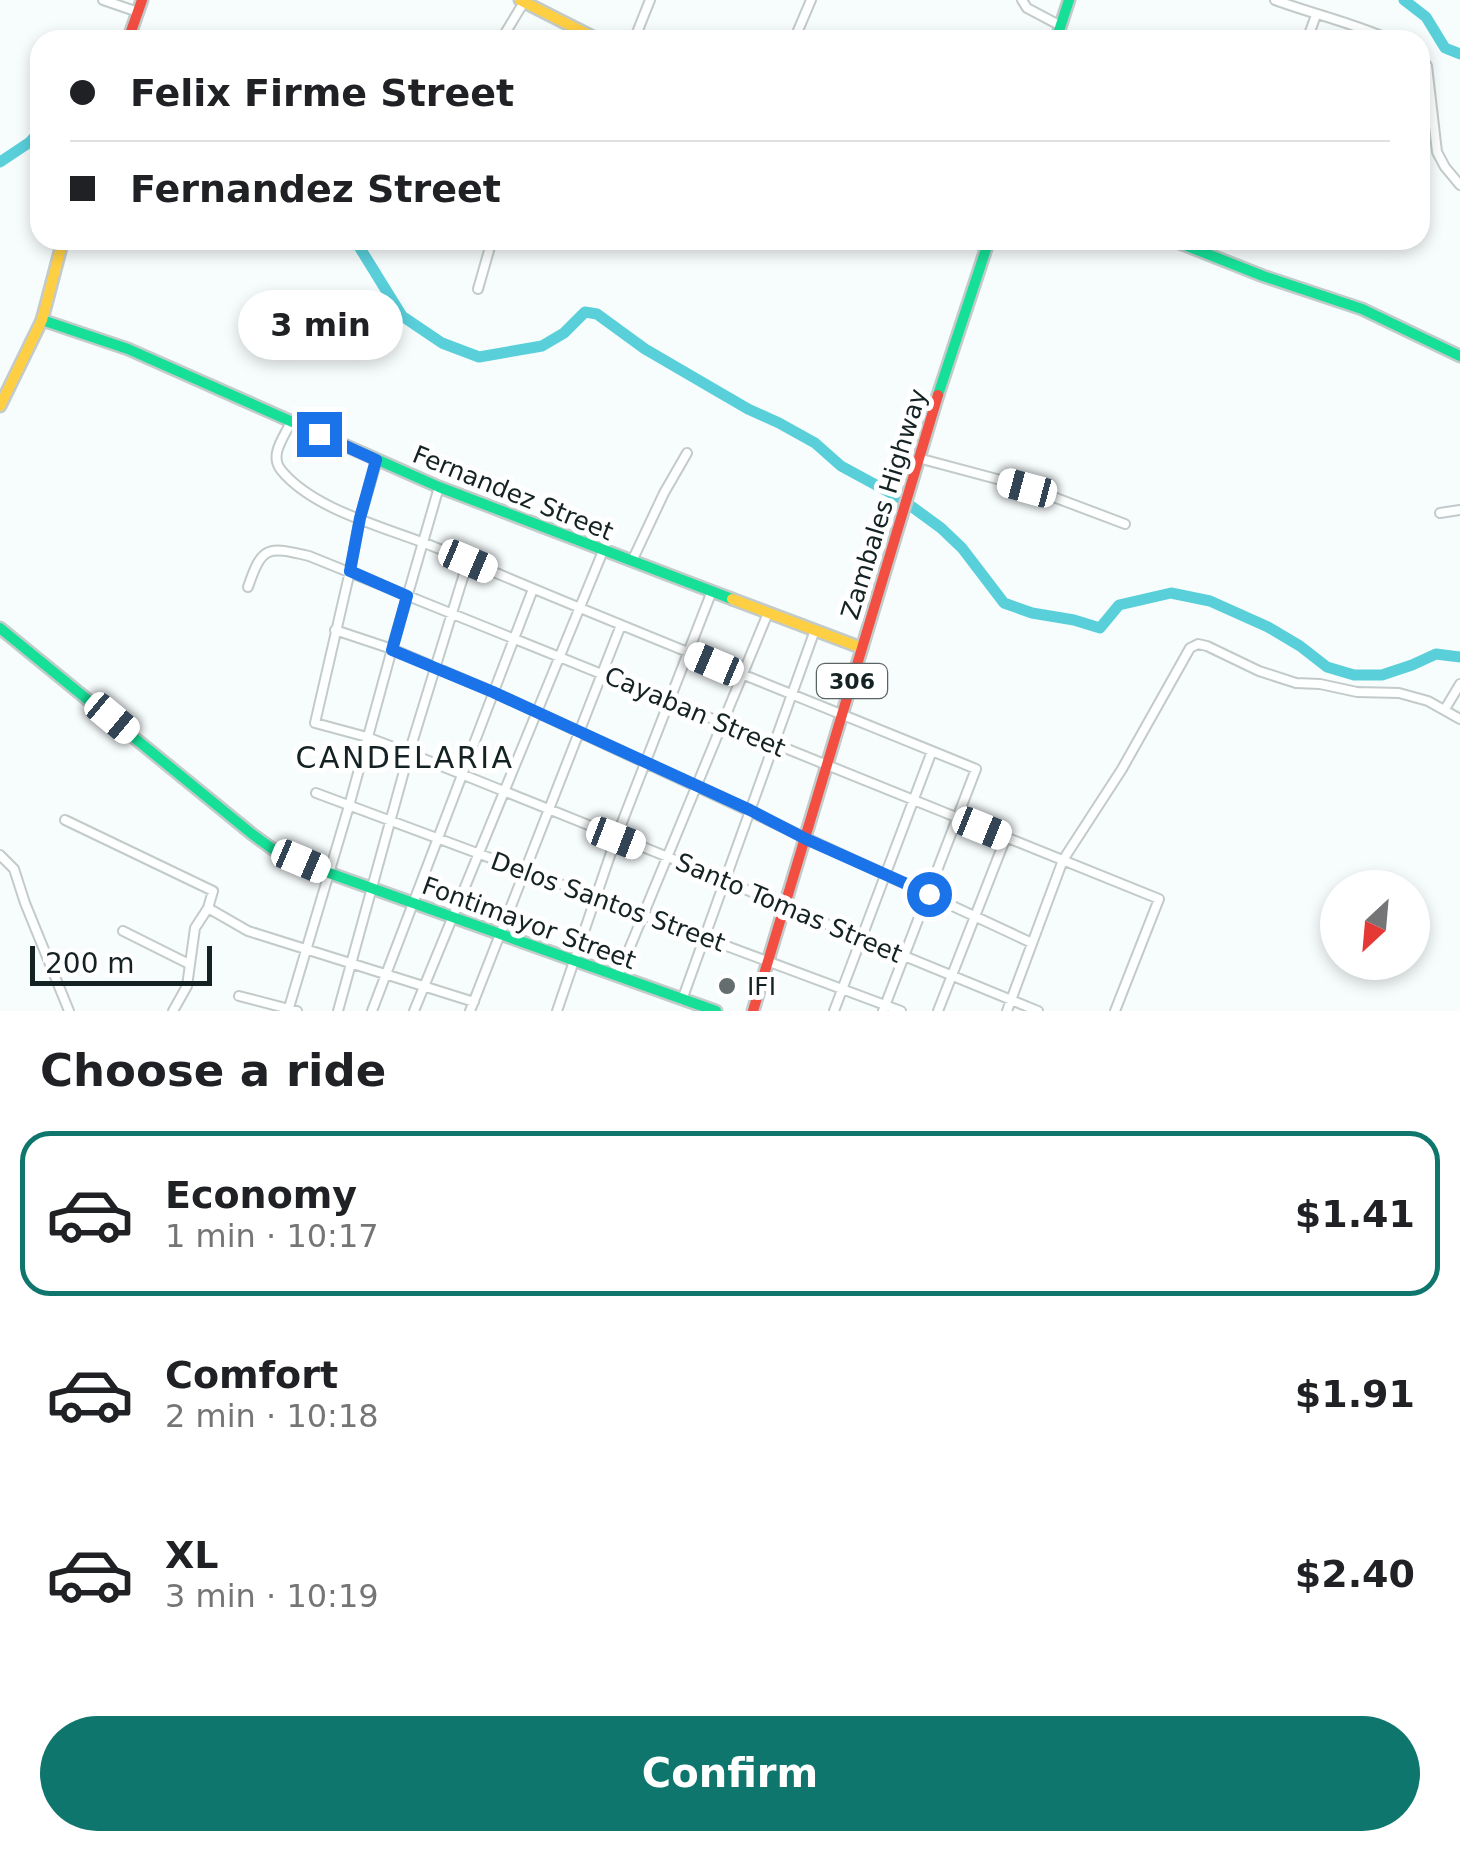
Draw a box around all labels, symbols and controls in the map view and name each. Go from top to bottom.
text: Felix Firme Street [130,71,514,115]
text: Fernandez Street [130,167,501,211]
callout: 3 min [236,289,402,359]
text: 3 min [270,306,371,344]
street label: Zambales Highway [835,385,933,623]
route end [297,412,342,457]
street label: Fernandez Street [409,440,618,547]
car [994,466,1060,510]
car [435,535,501,587]
car [681,638,747,690]
street label: Cayaban Street [600,661,790,763]
road number: 306 [817,664,887,698]
car [79,687,145,749]
district label: CANDELARIA [295,740,515,775]
car [949,803,1015,853]
car [583,813,649,863]
car [268,835,334,887]
street label: Delos Santos Street [487,846,729,958]
street label: Santo Tomas Street [671,847,907,969]
north arrow [1320,870,1430,980]
map controls [1320,870,1430,980]
street label: Fontimayor Street [418,871,640,975]
route start [907,872,952,917]
scale bar [30,941,212,986]
text: 200 m [45,947,135,980]
place label: IFI [747,972,776,1001]
marker: IFI [716,975,738,997]
text: Choose a ride [40,1044,386,1097]
icon: car [45,1169,135,1259]
text: Economy [165,1173,357,1217]
text: $1.41 [1295,1192,1415,1236]
text: 1 min · 10:17 [165,1217,379,1255]
icon: car [45,1349,135,1439]
text: Comfort [165,1353,338,1397]
text: $1.91 [1295,1372,1415,1416]
text: 2 min · 10:18 [165,1397,379,1435]
icon: car [45,1529,135,1619]
text: XL [165,1533,219,1577]
text: $2.40 [1295,1552,1415,1596]
text: 3 min · 10:19 [165,1577,379,1615]
button: Confirm [40,1716,1420,1831]

